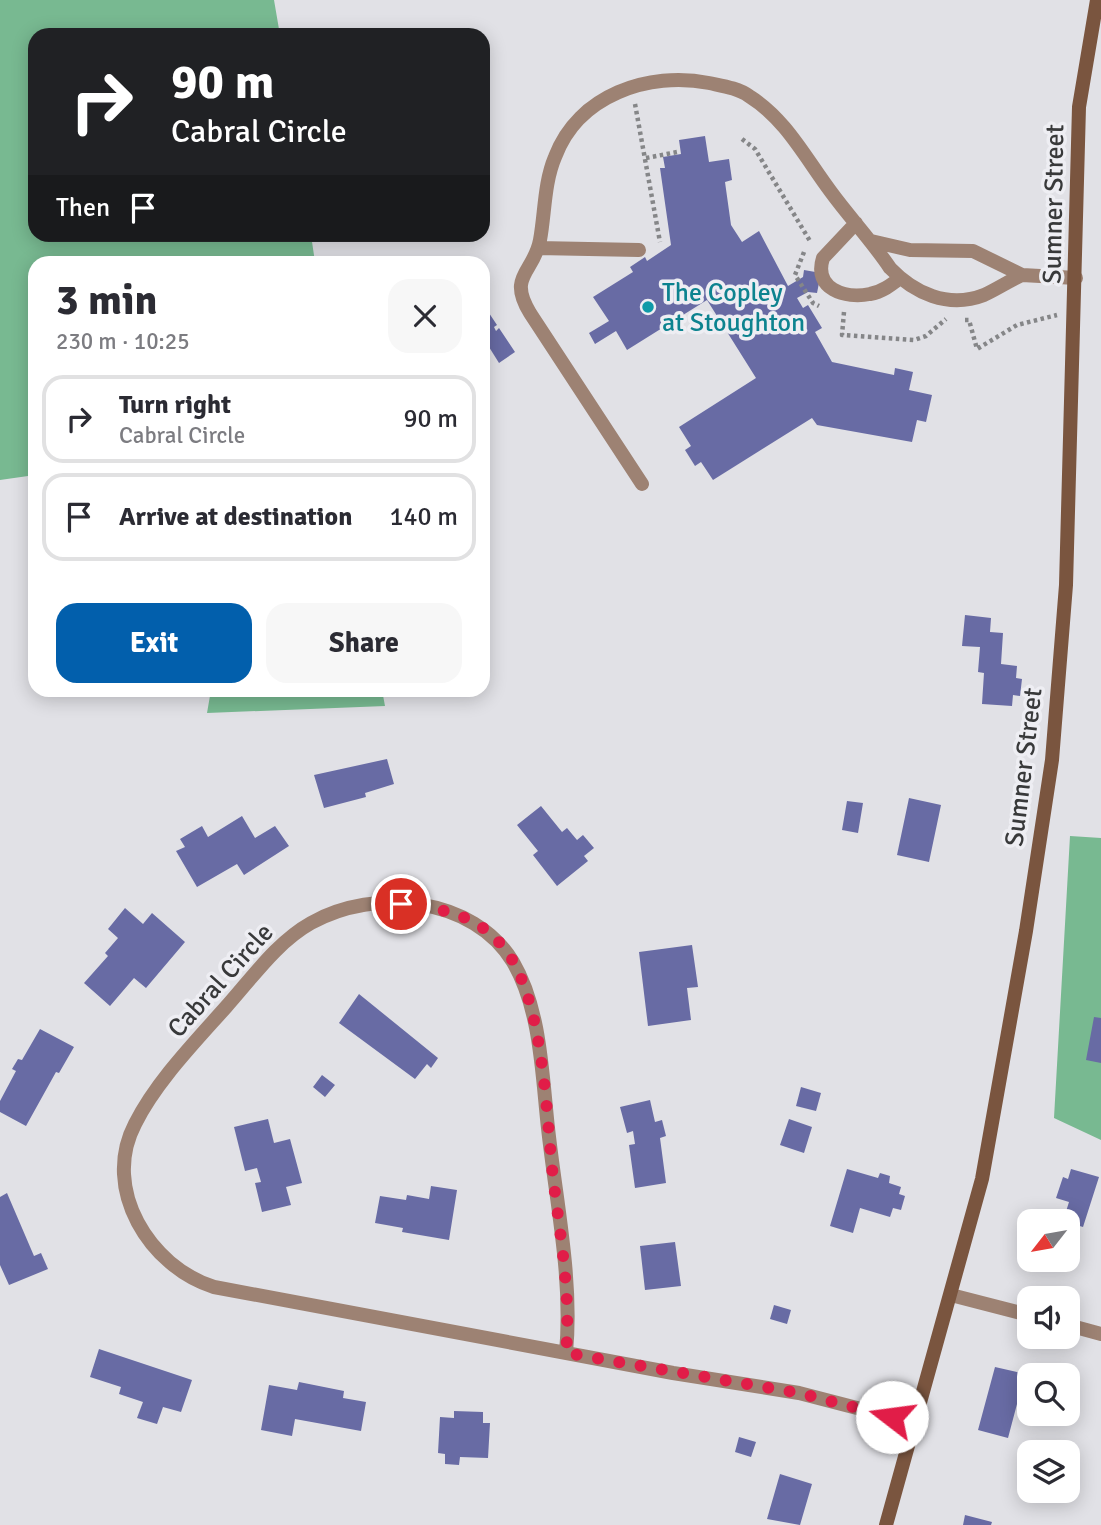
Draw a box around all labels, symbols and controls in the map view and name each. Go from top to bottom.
text: 90 m [171,52,274,112]
icon: right [56,56,147,147]
text: Cabral Circle [171,112,347,151]
street label: Sumner Street [1037,124,1071,284]
icon: arrive [124,189,162,227]
text: Then [56,192,110,224]
text: 3 min [56,275,157,326]
place label: The Copley at Stoughton [662,277,805,339]
button: close [388,279,462,353]
marker: The Copley at Stoughton [640,299,656,315]
text: 230 m · 10:25 [56,327,190,356]
text: Turn right [119,389,231,421]
icon: right [60,400,98,438]
text: 90 m [403,403,458,435]
text: Cabral Circle [119,421,245,450]
icon: arrive [60,498,98,536]
text: Arrive at destination [119,501,352,533]
text: 140 m [389,501,458,533]
button: Exit [56,603,252,683]
button: Share [266,603,462,683]
street label: Sumner Street [998,686,1050,848]
pin [371,874,431,934]
icon: arrive [382,885,420,923]
street label: Cabral Circle [161,917,280,1044]
north arrow [1017,1209,1080,1272]
map controls [1017,1209,1080,1503]
button: sound [1017,1286,1080,1349]
button: search [1017,1363,1080,1426]
position arrow [855,1380,929,1454]
button: layers [1017,1440,1080,1503]

